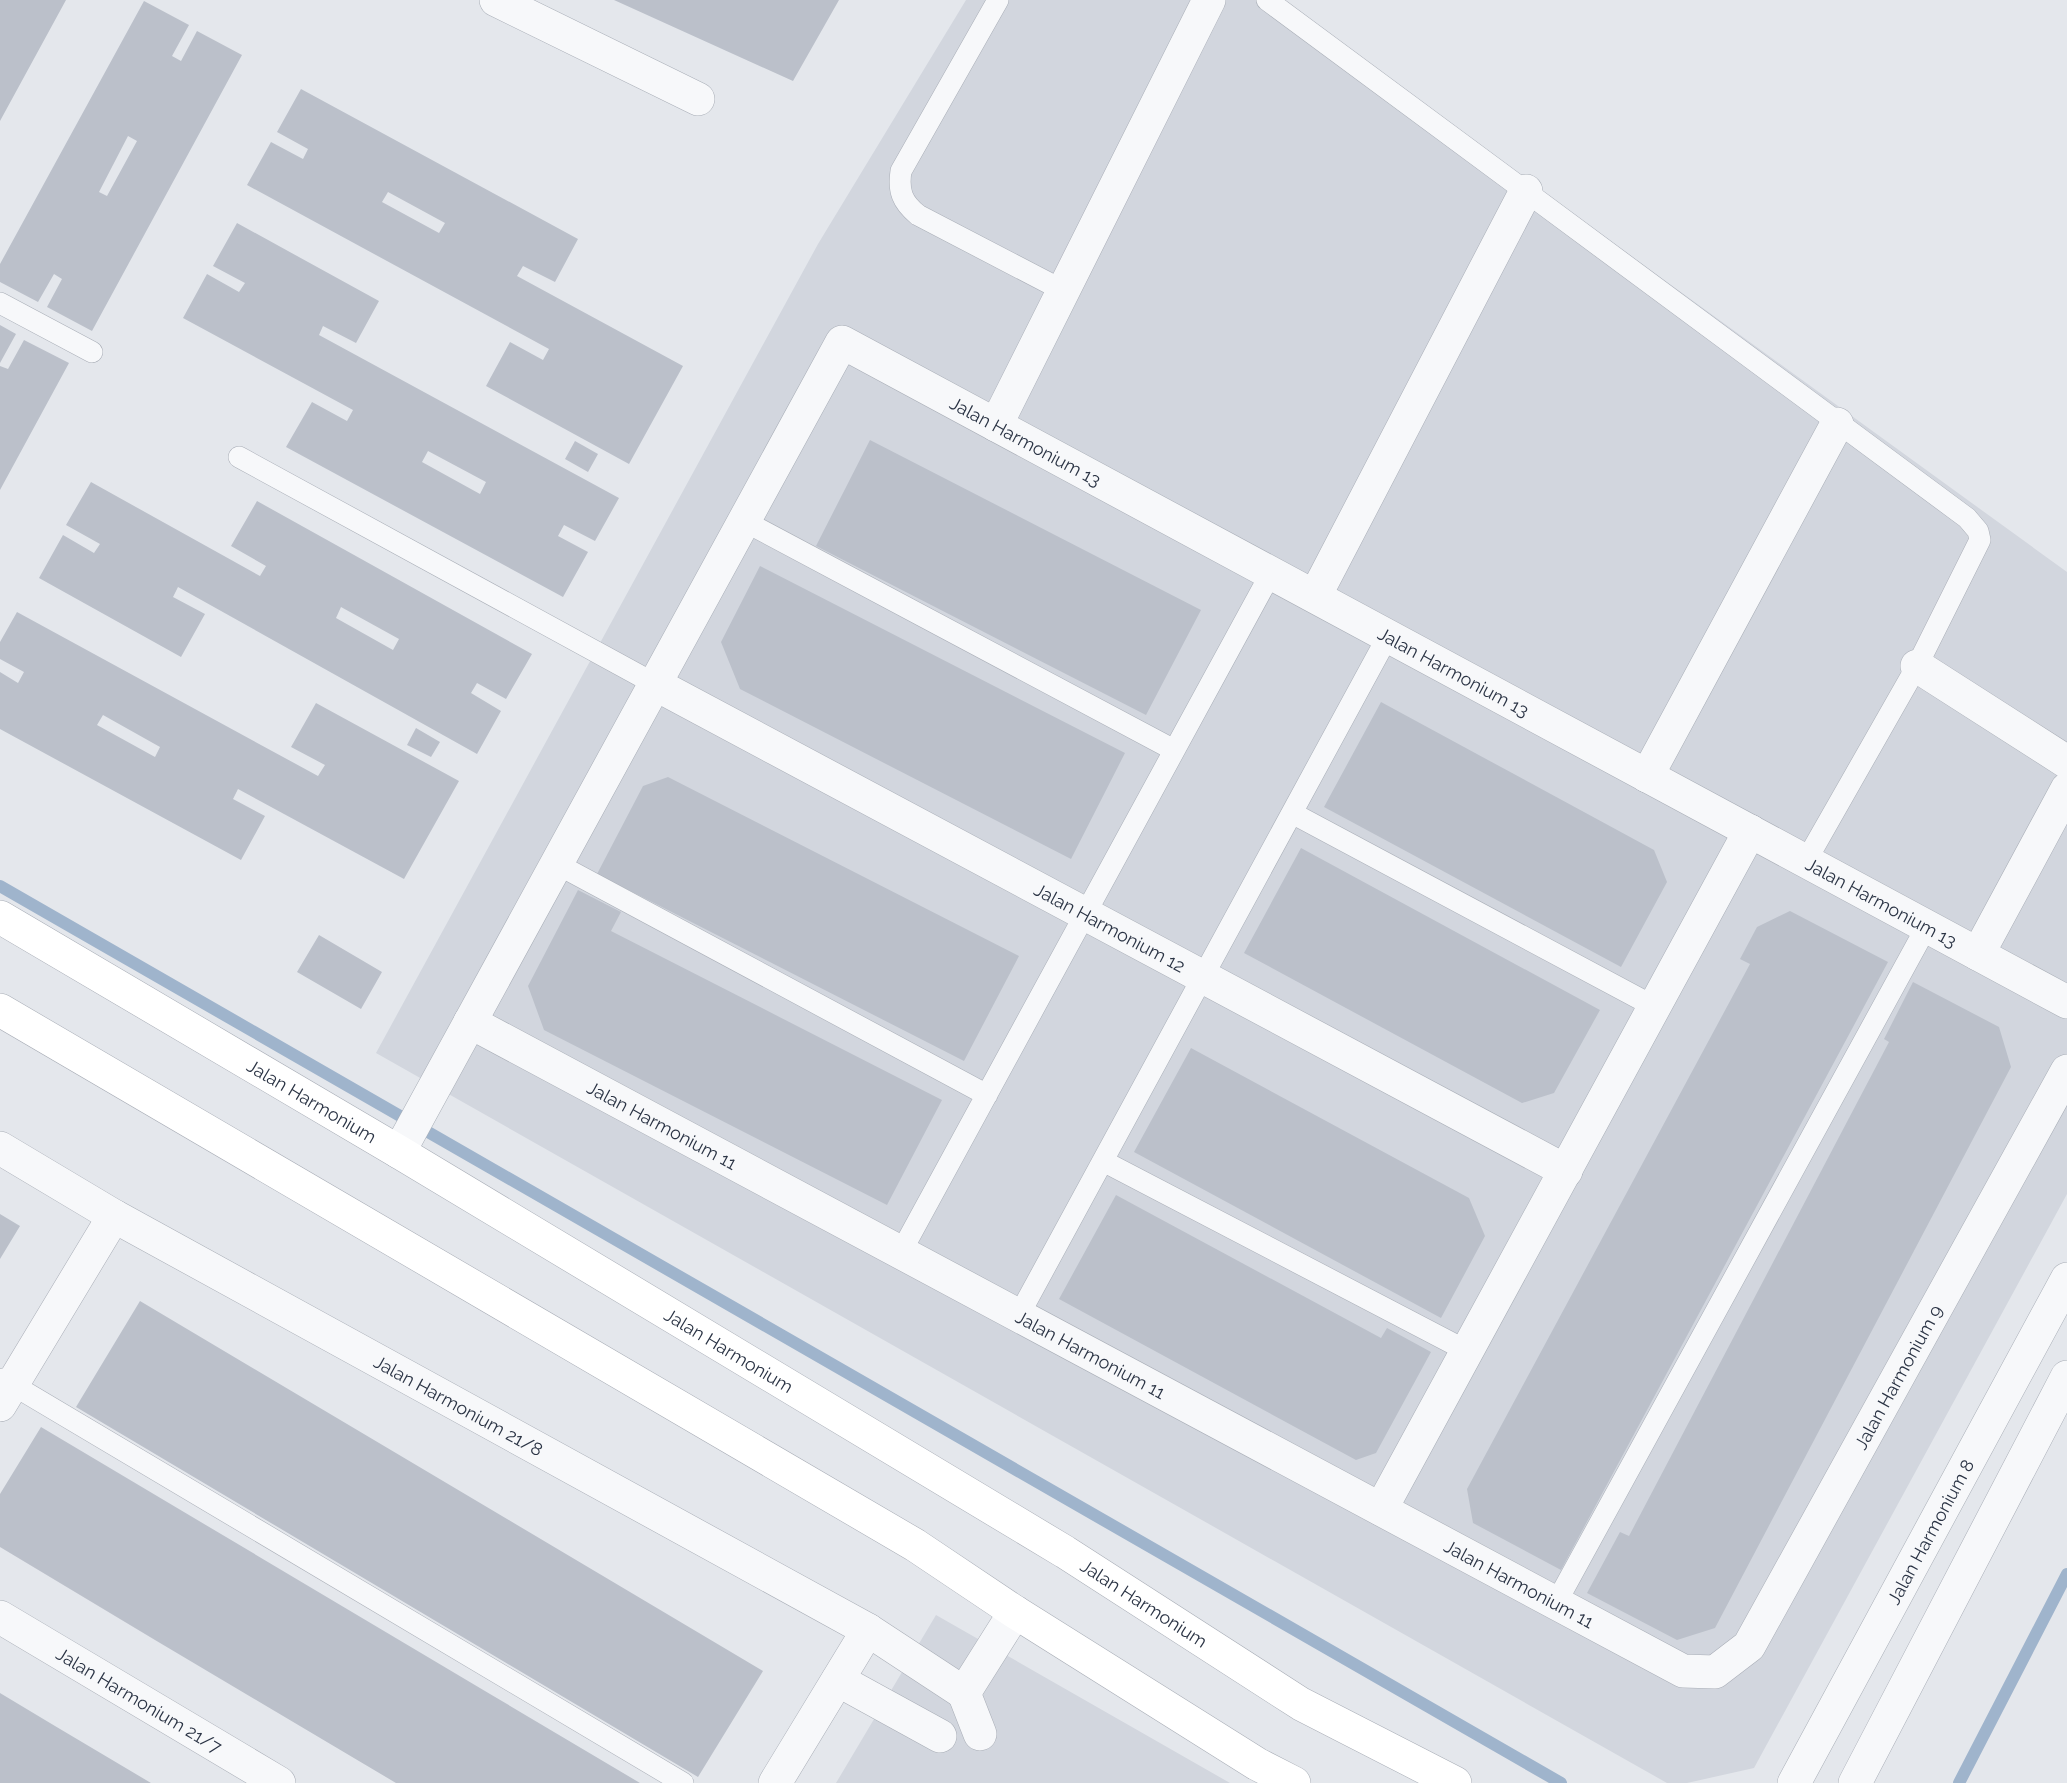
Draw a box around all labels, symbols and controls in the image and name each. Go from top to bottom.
street label: Jalan Harmonium 13 [947,392,1105,490]
street label: Jalan Harmonium 13 [1375,622,1533,721]
street label: Jalan Harmonium 13 [1802,853,1961,951]
street label: Jalan Harmonium 12 [1031,878,1189,976]
street label: Jalan Harmonium [244,1055,380,1147]
street label: Jalan Harmonium 11 [584,1076,741,1174]
street label: Jalan Harmonium 9 [1850,1301,1946,1453]
street label: Jalan Harmonium [661,1303,797,1397]
street label: Jalan Harmonium 11 [1012,1306,1169,1403]
street label: Jalan Harmonium 21/8 [371,1350,547,1460]
street label: Jalan Harmonium 8 [1882,1455,1978,1608]
street label: Jalan Harmonium 11 [1441,1535,1598,1632]
street label: Jalan Harmonium [1077,1554,1211,1651]
street label: Jalan Harmonium 21/7 [53,1643,226,1757]

